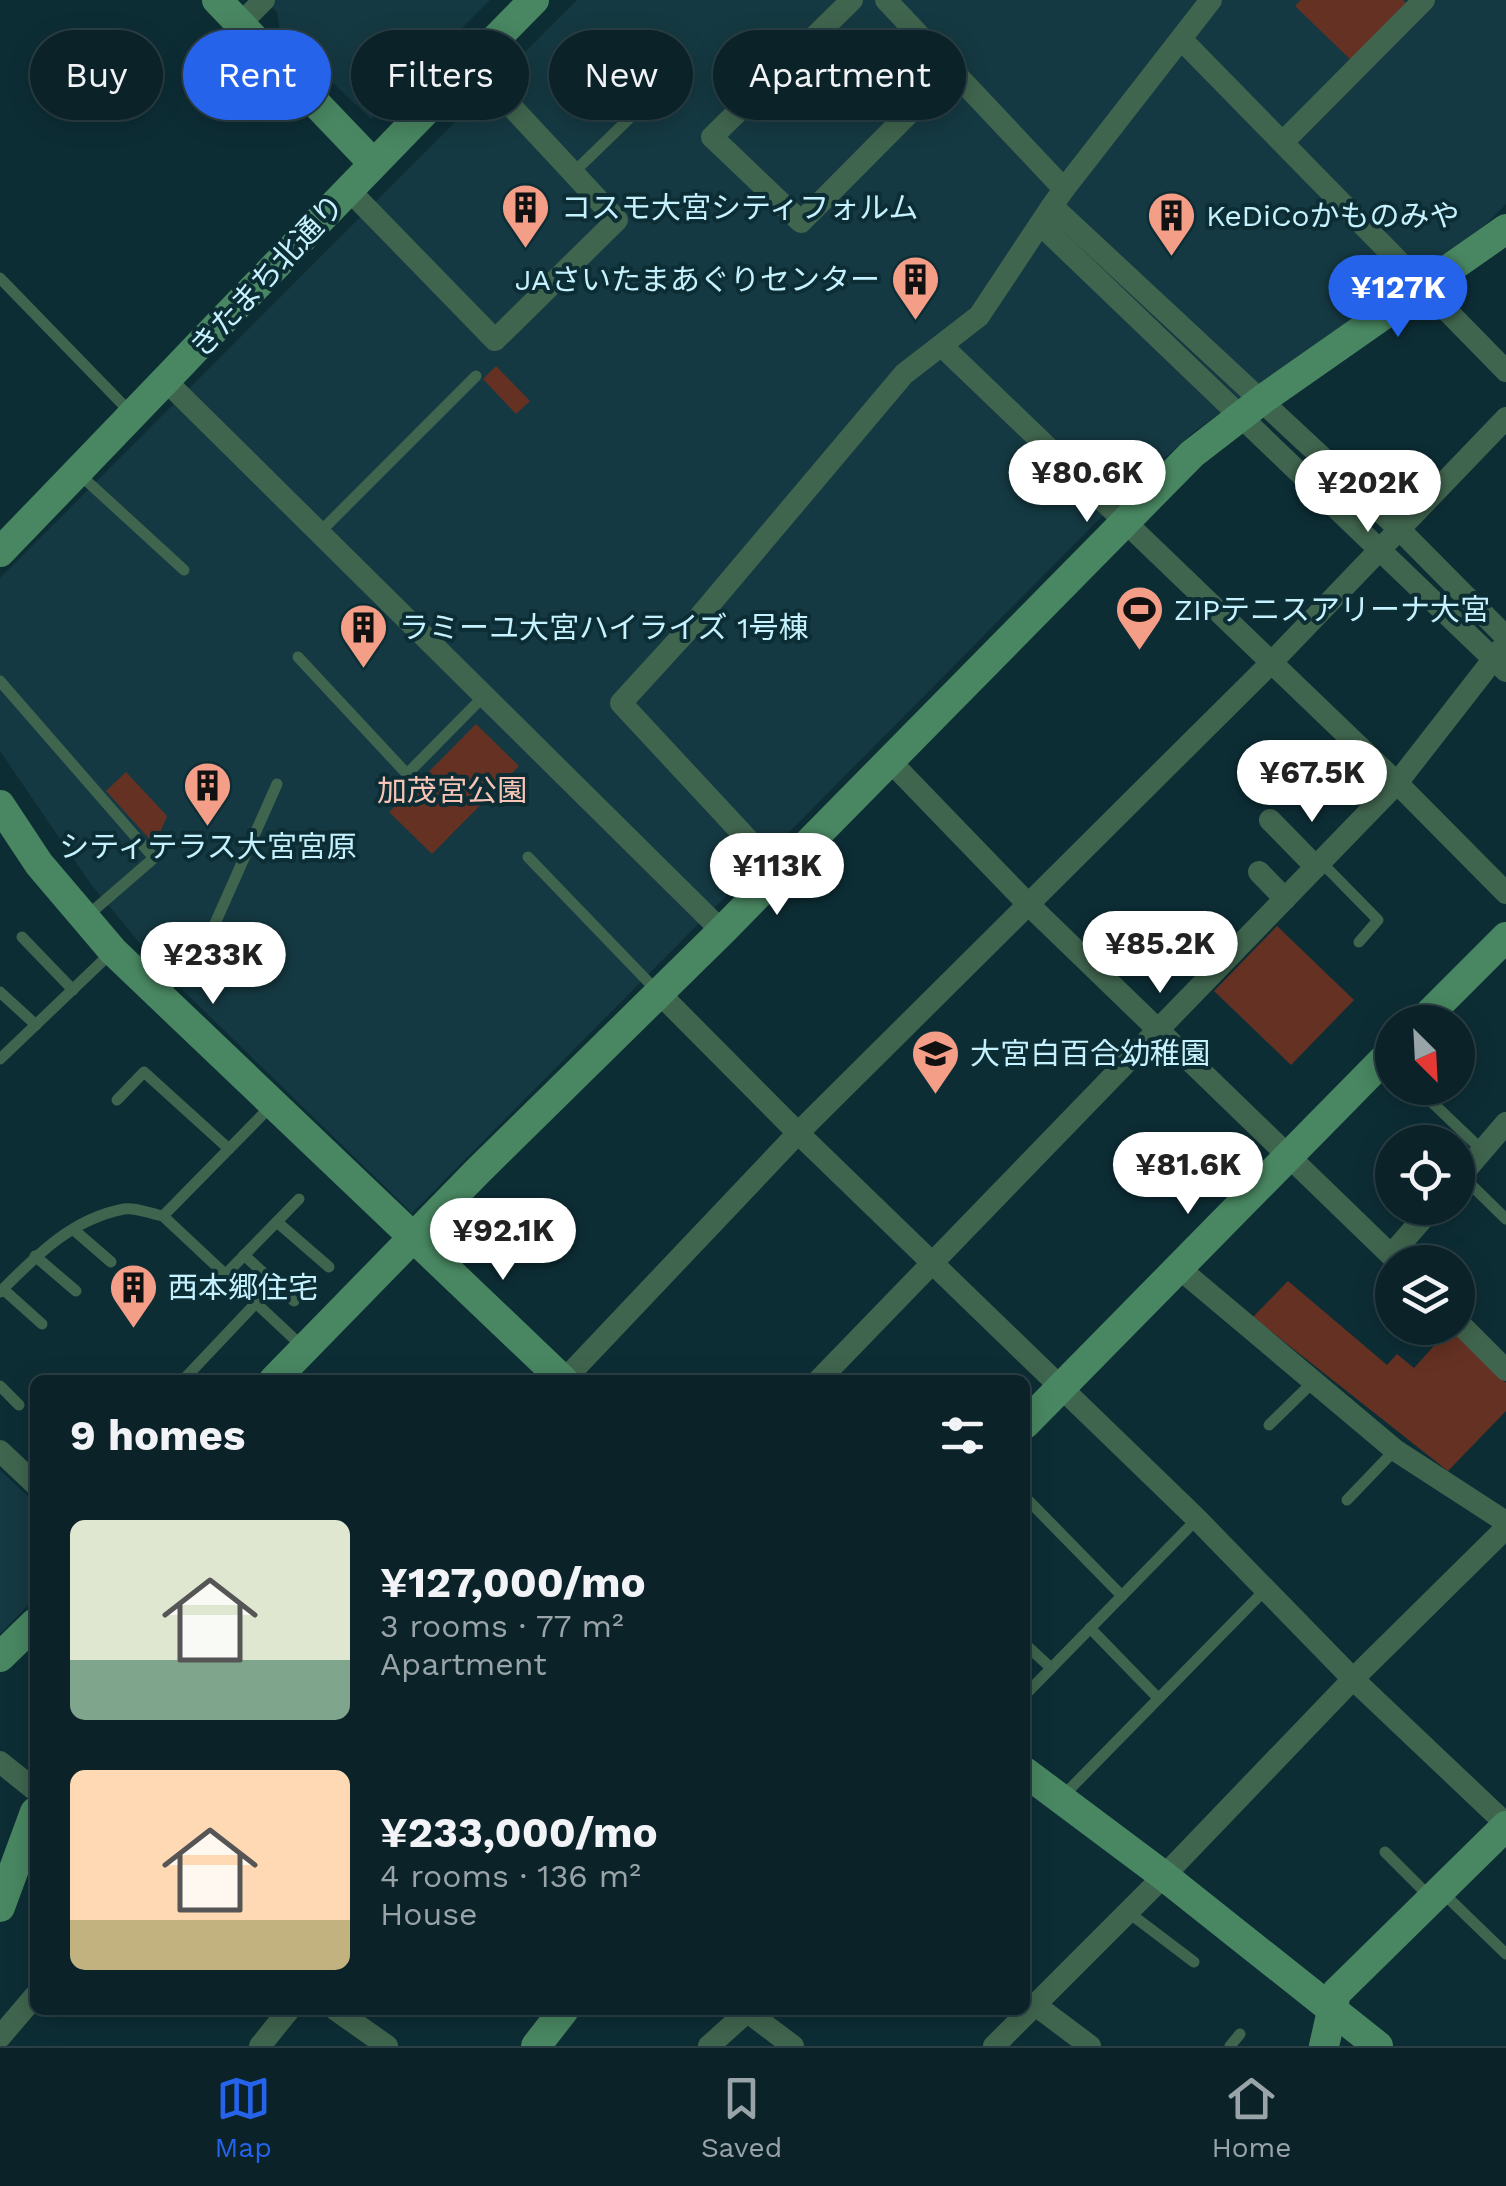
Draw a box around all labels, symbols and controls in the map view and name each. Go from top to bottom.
chip: Buy [30,30,163,120]
chip: Rent [183,30,331,120]
chip: Filters [351,30,529,120]
chip: New [549,30,693,120]
chip: Apartment [713,30,966,120]
building icon: コスモ大宮シティフォルム [500,182,552,250]
street label: きたまち北通り [183,187,351,364]
place label: コスモ大宮シティフォルム [561,190,919,225]
building icon: KeDiCoかものみや [1145,190,1197,258]
place label: KeDiCoかものみや [1206,198,1460,233]
building icon: JAさいたまあぐりセンター [889,254,941,322]
pin: ¥127K [1328,255,1468,340]
place label: JAさいたまあぐりセンター [515,262,880,297]
text: ¥127K [1350,268,1446,306]
pin: ¥80.6K [1006,440,1168,525]
pin: ¥202K [1298,450,1438,535]
text: ¥80.6K [1031,453,1143,491]
text: ¥202K [1317,463,1419,501]
sports icon: ZIPテニスアリーナ大宮 [1113,584,1165,652]
place label: ZIPテニスアリーナ大宮 [1174,592,1490,627]
building icon: ラミーユ大宮ハイライズ 1号棟 [338,602,390,670]
place label: ラミーユ大宮ハイライズ 1号棟 [399,610,809,645]
pin: ¥67.5K [1231,740,1393,825]
text: ¥67.5K [1259,753,1365,791]
building icon: シティテラス大宮宮原 [182,760,234,828]
park label: 加茂宮公園 [377,773,527,808]
place label: シティテラス大宮宮原 [59,829,357,864]
pin: ¥113K [707,833,847,918]
text: ¥113K [732,846,822,884]
pin: ¥85.2K [1079,911,1241,996]
pin: ¥233K [143,922,283,1007]
text: ¥85.2K [1105,924,1215,962]
text: ¥233K [163,935,263,973]
north arrow [1375,1005,1475,1105]
map controls [1375,1005,1475,1345]
school or university icon: 大宮白百合幼稚園 [909,1028,961,1096]
place label: 大宮白百合幼稚園 [970,1036,1210,1071]
button: locate [1375,1125,1475,1225]
pin: ¥81.6K [1107,1132,1269,1217]
text: ¥81.6K [1135,1145,1241,1183]
pin: ¥92.1K [422,1198,584,1283]
text: ¥92.1K [452,1211,554,1249]
button: layers [1375,1245,1475,1345]
building icon: 西本郷住宅 [107,1262,159,1330]
place label: 西本郷住宅 [168,1270,318,1305]
icon: filters [935,1408,990,1463]
text: 9 homes [70,1411,245,1460]
text: ¥127,000/mo [380,1558,646,1607]
icon: home [150,1560,270,1680]
text: 3 rooms · 77 m² [380,1607,624,1645]
text: Apartment [380,1645,547,1683]
text: ¥233,000/mo [380,1808,658,1857]
icon: home [150,1810,270,1930]
text: 4 rooms · 136 m² [380,1857,641,1895]
text: House [380,1895,478,1933]
tab: Map [215,2071,272,2164]
tab: Saved [701,2071,782,2164]
tab: Home [1211,2071,1291,2164]

